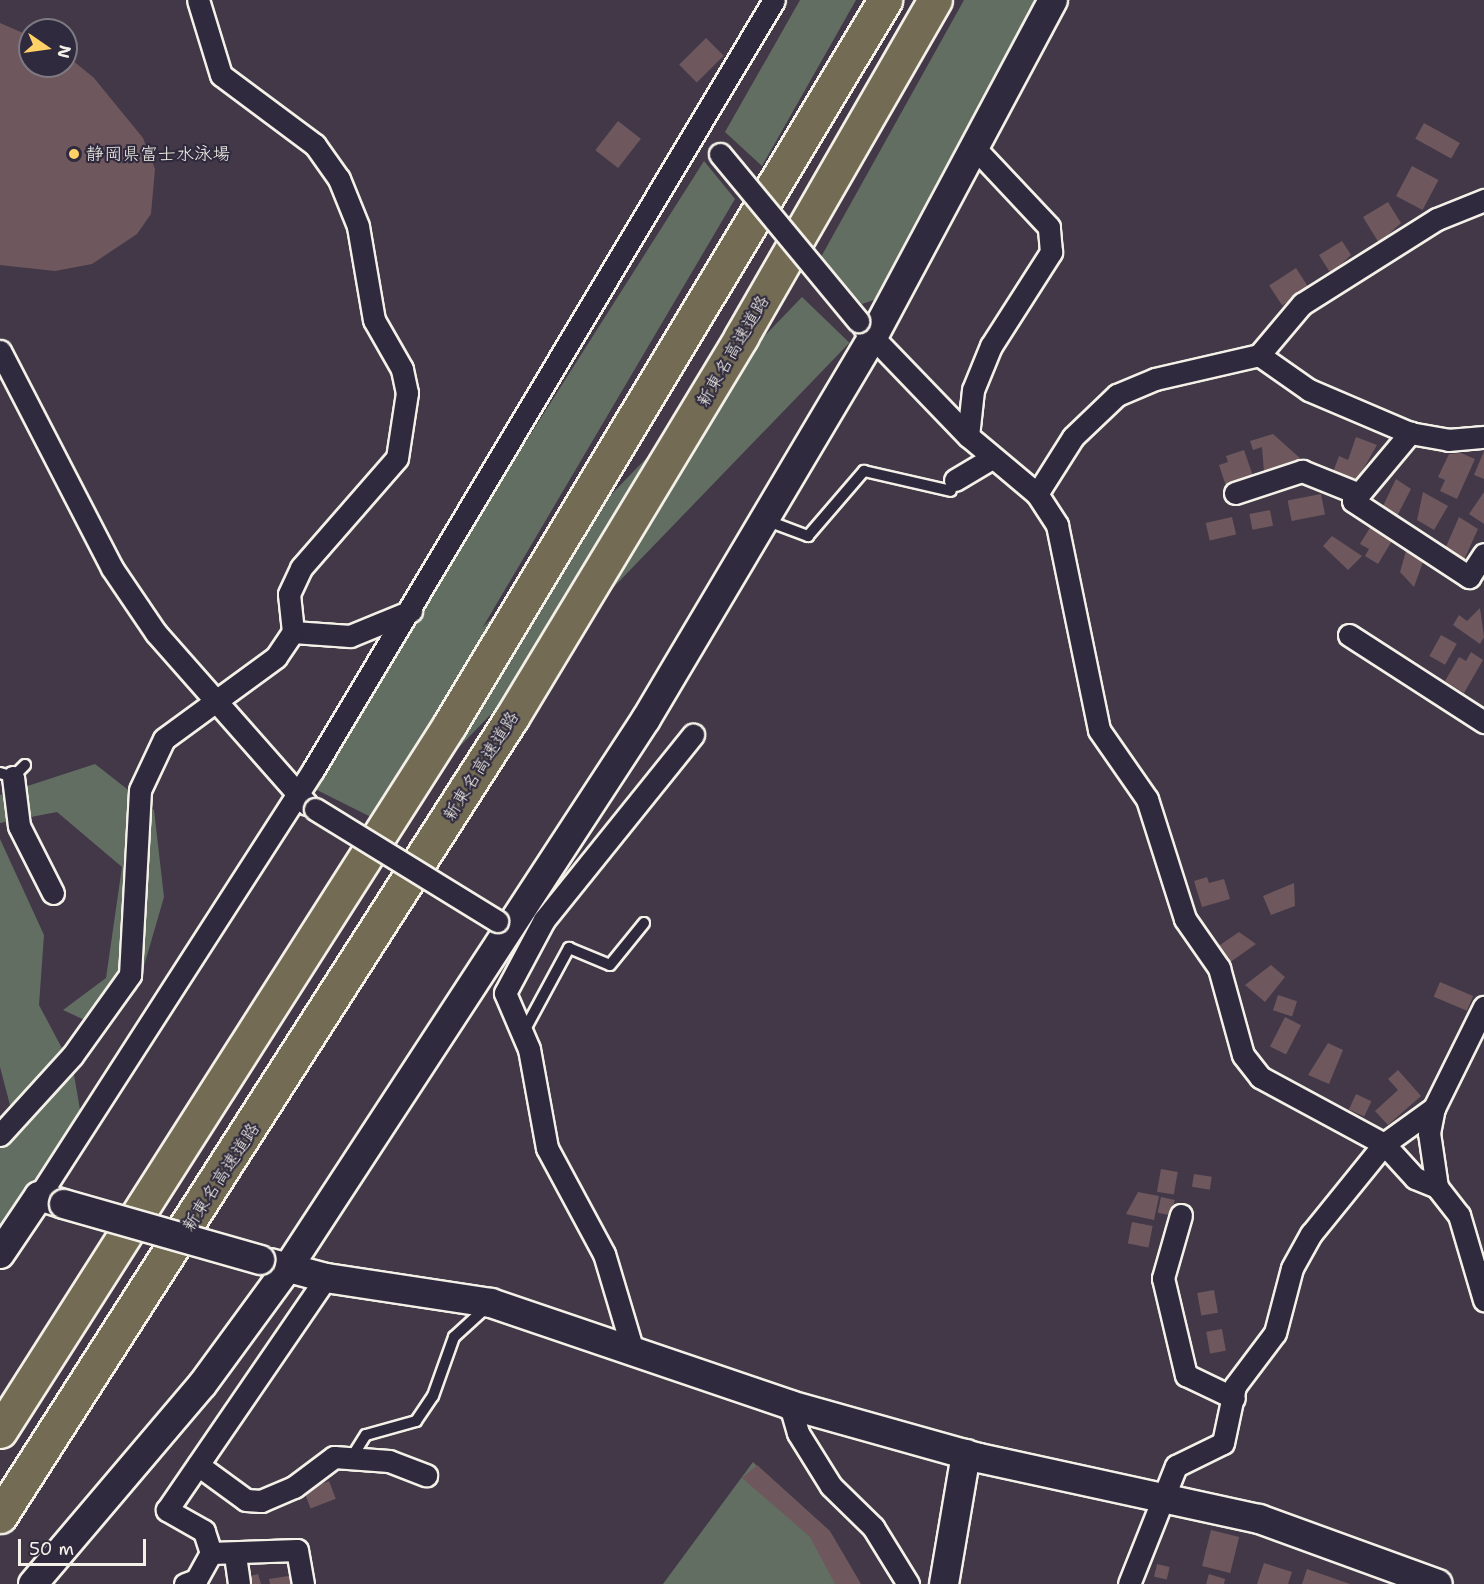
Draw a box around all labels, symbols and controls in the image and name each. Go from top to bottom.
north arrow [18,18,78,78]
text: N [52,43,76,60]
place label: 静岡県富士水泳場 [86,143,230,165]
marker: 静岡県富士水泳場 [67,147,81,161]
street label: 新東名高速道路 [692,291,774,411]
street label: 新東名高速道路 [438,707,524,825]
street label: 新東名高速道路 [178,1118,264,1236]
scale bar [21,1527,148,1565]
text: 50 m [29,1537,74,1561]

